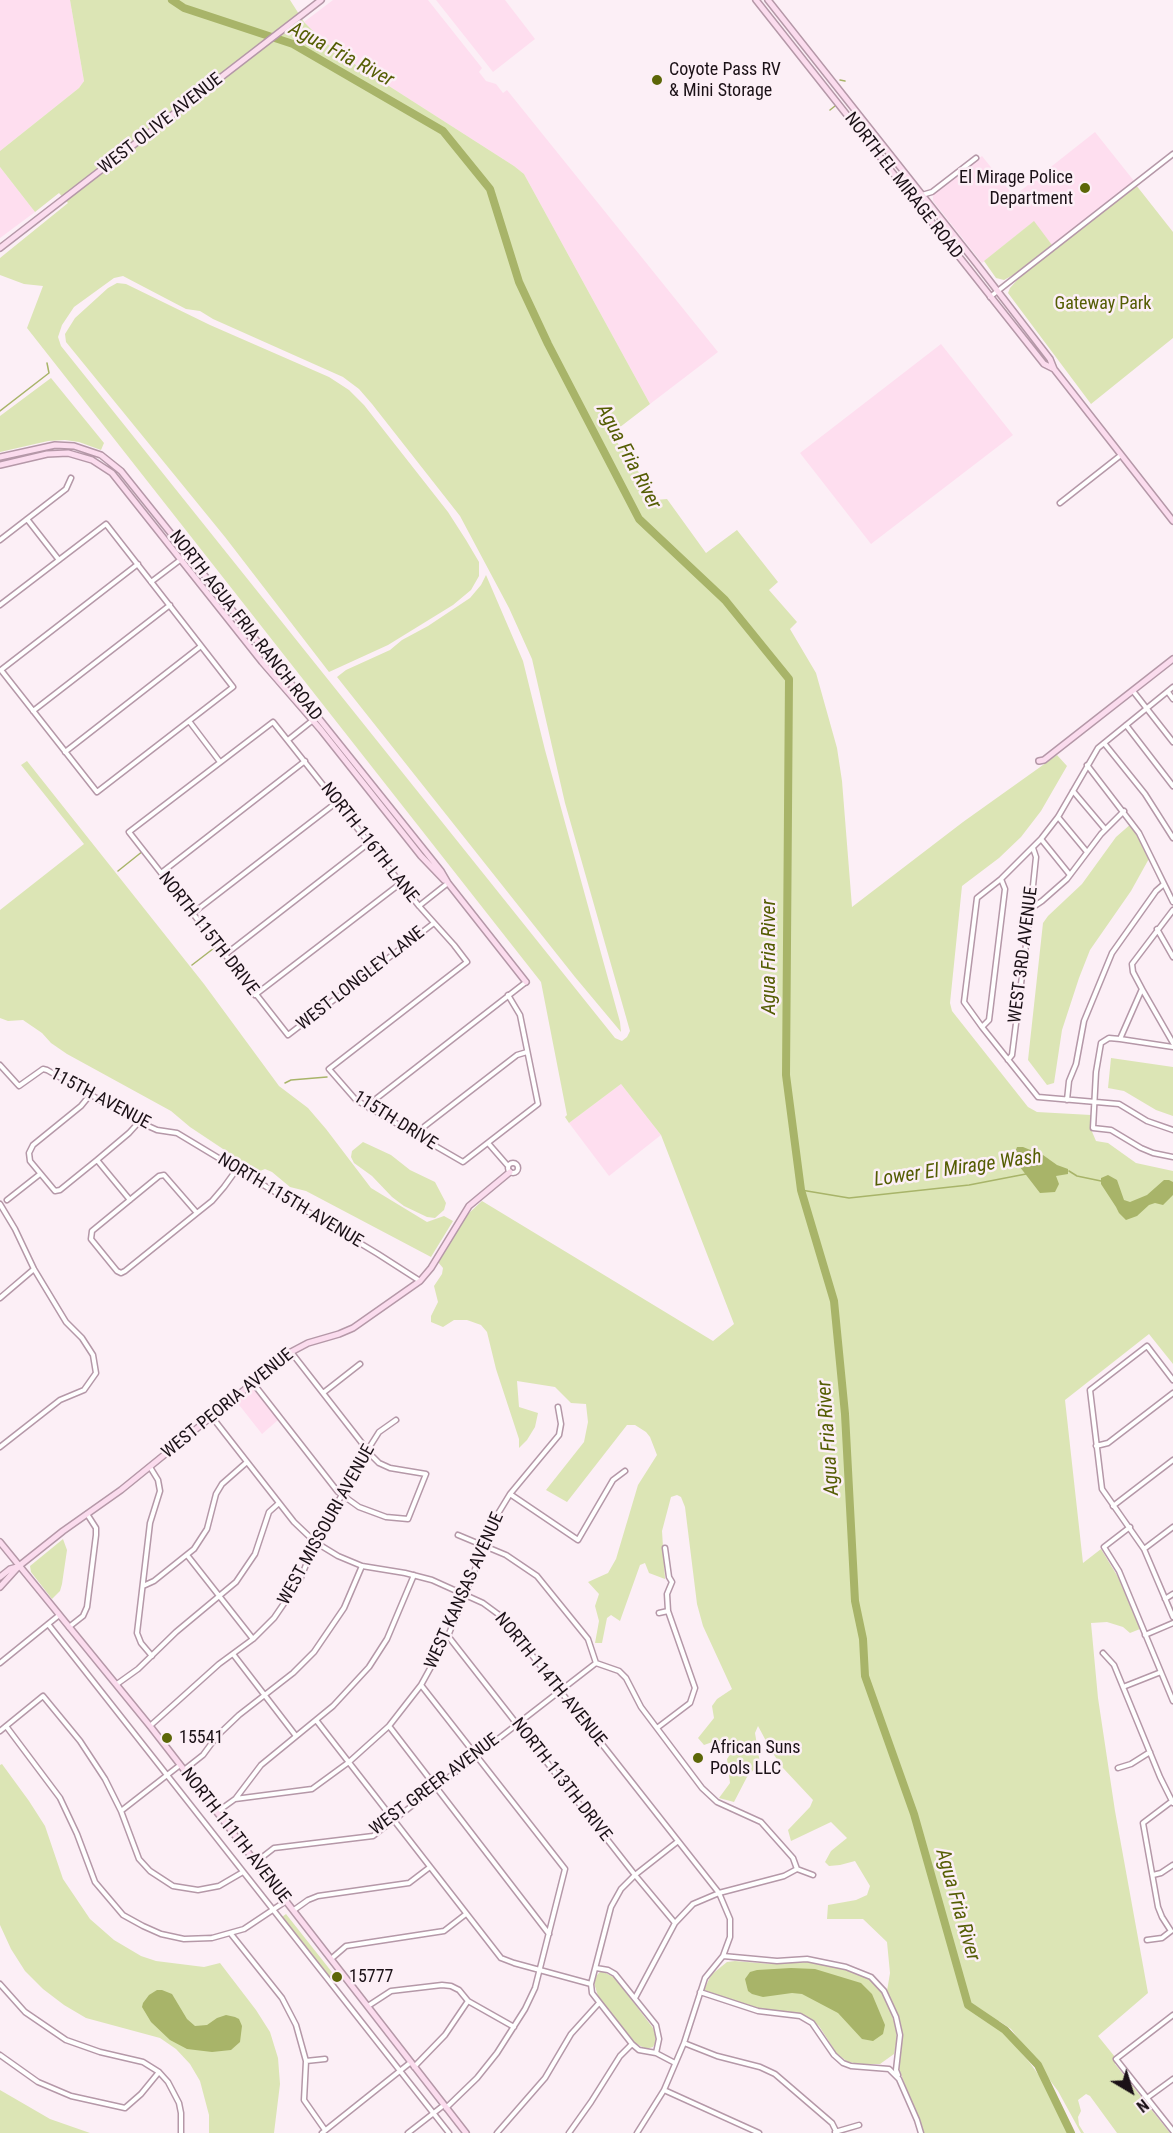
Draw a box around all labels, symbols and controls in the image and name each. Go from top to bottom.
water label: Agua Fria River [285,17,397,93]
place label: Coyote Pass RV & Mini Storage [669,59,781,101]
street label: WEST OLIVE AVENUE [95,69,227,179]
marker: Coyote Pass RV & Mini Storage [650,73,664,87]
street label: NORTH EL MIRAGE ROAD [839,109,967,263]
place label: El Mirage Police Department [959,167,1073,210]
marker: El Mirage Police Department [1078,181,1092,195]
park label: Gateway Park [1055,293,1151,315]
water label: Agua Fria River [590,401,666,513]
street label: NORTH AGUA FRIA RANCH ROAD [164,527,326,725]
street label: NORTH 116TH LANE [316,779,422,907]
street label: NORTH 115TH DRIVE [153,868,263,1000]
street label: WEST 3RD AVENUE [1005,886,1043,1024]
water label: Agua Fria River [758,899,782,1015]
street label: WEST LONGLEY LANE [293,922,429,1036]
street label: 115TH AVENUE [46,1064,154,1134]
street label: 115TH DRIVE [349,1087,441,1155]
water label: Lower El Mirage Wash [873,1145,1043,1193]
street label: NORTH 115TH AVENUE [213,1149,367,1253]
street label: WEST PEORIA AVENUE [158,1344,298,1464]
water label: Agua Fria River [813,1380,845,1496]
street label: WEST MISSOURI AVENUE [274,1441,380,1609]
street label: WEST KANSAS AVENUE [421,1509,509,1673]
street label: NORTH 114TH AVENUE [489,1609,611,1751]
street label: NORTH 113TH DRIVE [506,1714,616,1846]
place label: 15541 [179,1727,223,1749]
street label: WEST GREER AVENUE [366,1729,504,1841]
marker: 15541 [160,1731,174,1745]
place label: African Suns Pools LLC [710,1737,800,1780]
marker: African Suns Pools LLC [691,1751,705,1765]
street label: NORTH 111TH AVENUE [175,1764,295,1908]
water label: Agua Fria River [930,1846,984,1964]
place label: 15777 [349,1966,393,1988]
marker: 15777 [330,1970,344,1984]
north arrow [1101,2061,1161,2121]
text: N [1133,2095,1152,2116]

